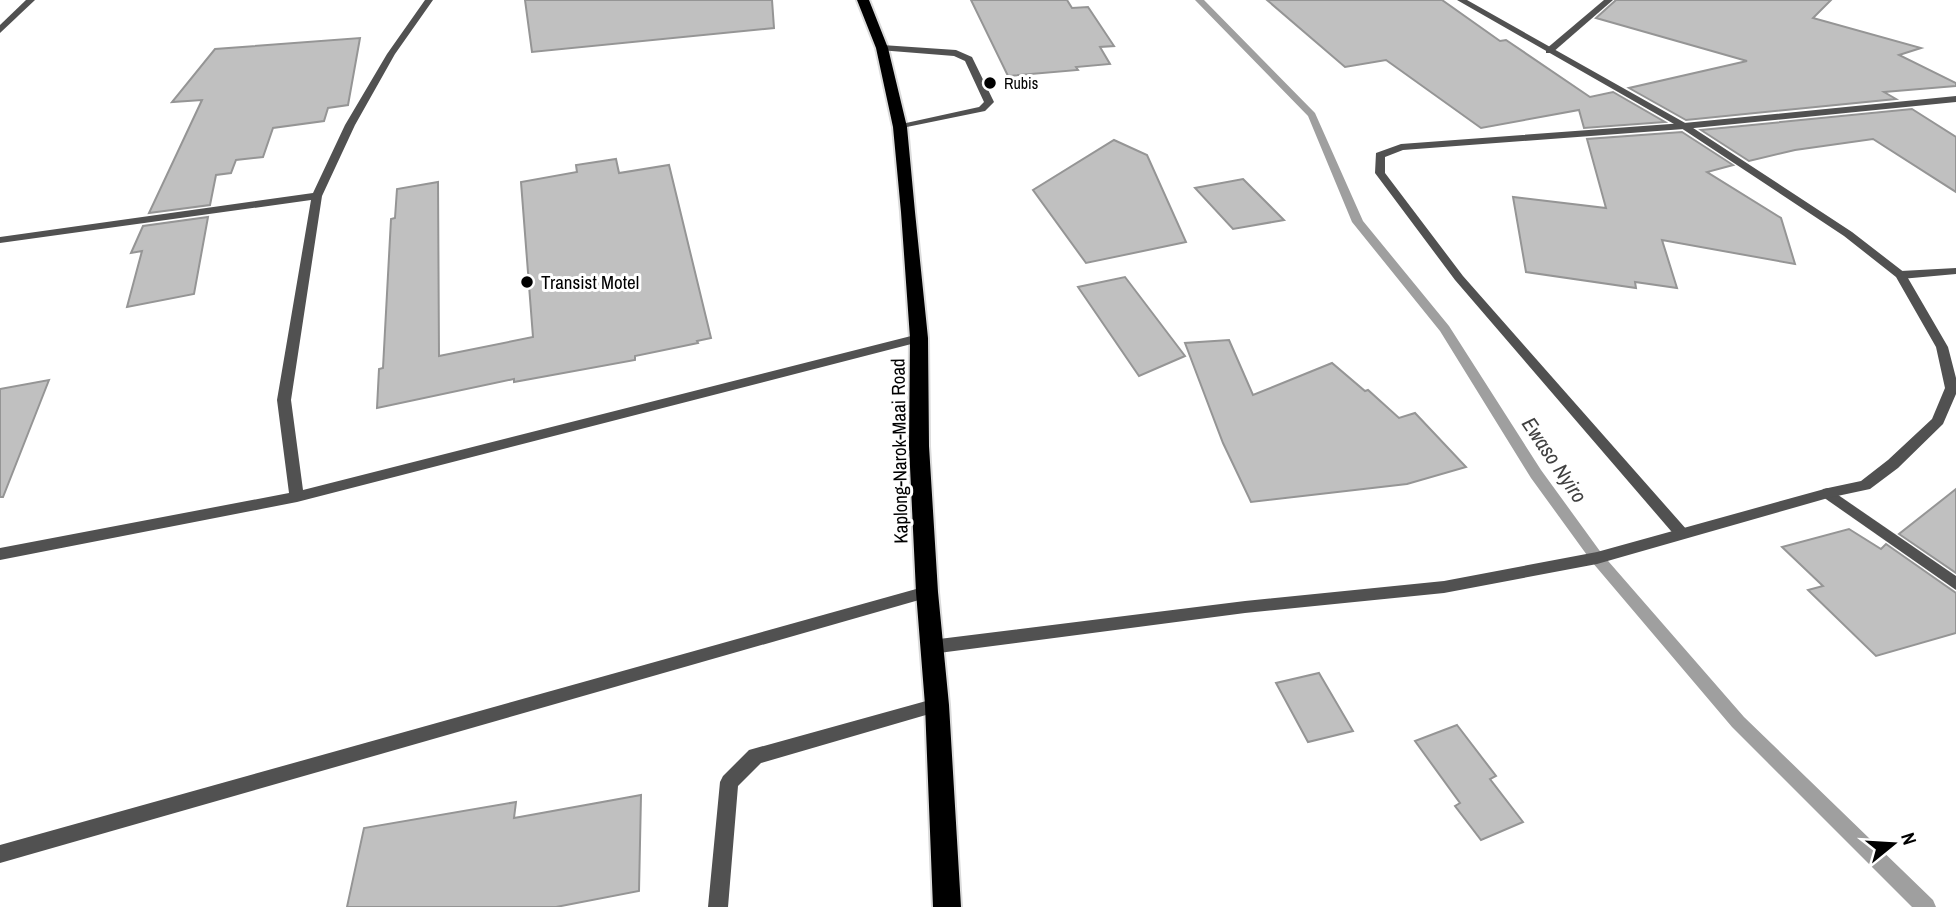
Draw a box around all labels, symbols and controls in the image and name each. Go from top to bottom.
place label: Rubis [1004,72,1038,94]
marker: Rubis [982,75,998,91]
place label: Transist Motel [541,269,639,295]
marker: Transist Motel [519,274,535,290]
street label: Kaplong-Narok-Maai Road [884,358,914,544]
water label: Ewaso Nyiro [1515,411,1594,508]
north arrow [1858,809,1928,879]
text: N [1895,829,1923,848]

